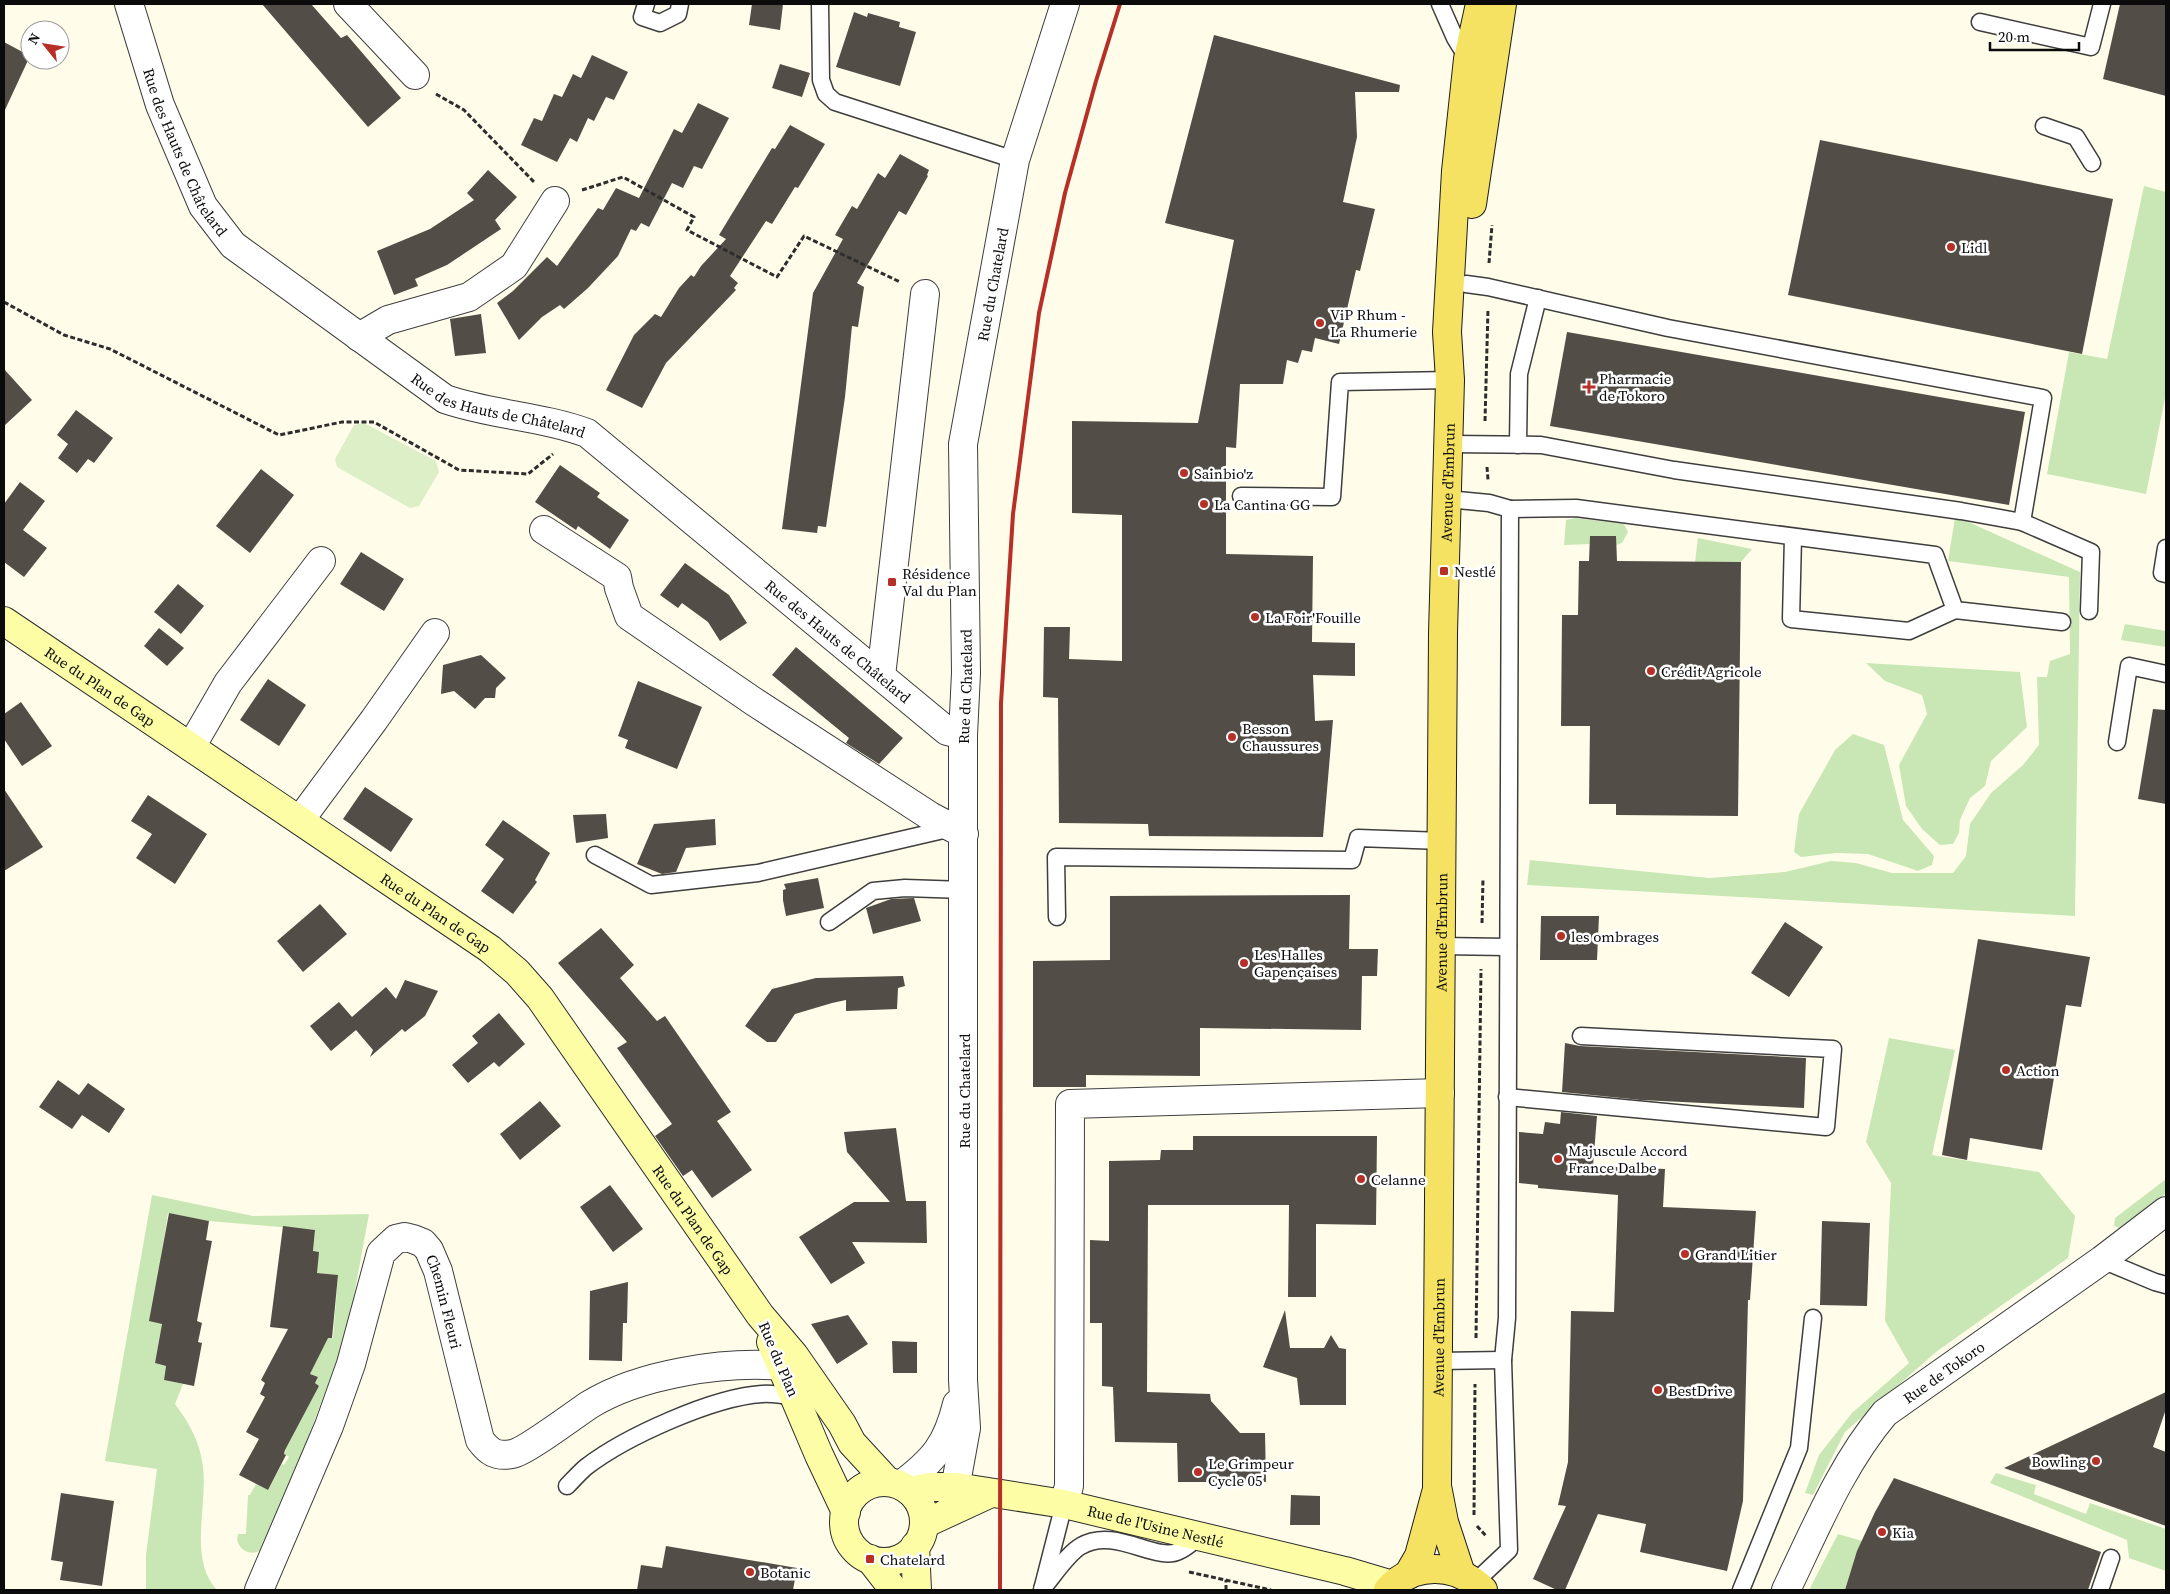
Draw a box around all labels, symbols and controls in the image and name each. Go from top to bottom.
north arrow [20,20,70,70]
scale bar [1990,20,2079,52]
text: 20 m [1998,26,2030,47]
text: N [23,29,45,48]
street label: Rue des Hauts de Châtelard [139,65,233,241]
street label: Rue du Chatelard [972,225,1013,343]
place label: Lidl [1961,237,1988,258]
marker: Lidl [1945,241,1957,253]
place label: ViP Rhum - La Rhumerie [1330,304,1418,342]
marker: ViP Rhum - La Rhumerie [1314,317,1326,329]
street label: Rue des Hauts de Châtelard [407,367,589,442]
place label: Pharmacie de Tokoro [1599,368,1672,406]
marker: Pharmacie de Tokoro [1583,381,1595,393]
street label: Avenue d'Embrun [1435,423,1459,542]
place label: Sainbio'z [1194,463,1253,484]
marker: Sainbio'z [1178,467,1190,479]
place label: La Cantina GG [1214,494,1310,515]
marker: La Cantina GG [1198,498,1210,510]
place label: Nestlé [1454,561,1496,582]
place label: Résidence Val du Plan [902,563,977,601]
marker: Nestlé [1438,565,1450,577]
street label: Rue des Hauts de Châtelard [761,574,916,708]
marker: Résidence Val du Plan [886,576,898,588]
place label: La Foir'Fouille [1265,607,1361,628]
marker: La Foir'Fouille [1249,611,1261,623]
street label: Rue du Chatelard [953,628,977,744]
street label: Rue du Plan de Gap [41,641,160,731]
place label: Crédit Agricole [1661,661,1762,682]
marker: Crédit Agricole [1645,665,1657,677]
place label: Besson Chaussures [1242,718,1319,756]
marker: Besson Chaussures [1226,731,1238,743]
street label: Rue du Plan de Gap [376,868,496,957]
street label: Avenue d'Embrun [1430,873,1452,992]
place label: les ombrages [1571,926,1659,947]
marker: les ombrages [1555,930,1567,942]
place label: Les Halles Gapençaises [1254,944,1337,982]
marker: Les Halles Gapençaises [1238,957,1250,969]
street label: Rue du Chatelard [954,1033,975,1149]
place label: Action [2016,1060,2060,1081]
marker: Action [2000,1064,2012,1076]
place label: Majuscule Accord France Dalbe [1568,1140,1688,1178]
marker: Majuscule Accord France Dalbe [1552,1153,1564,1165]
street label: Rue du Plan de Gap [648,1160,739,1279]
place label: Celanne [1371,1169,1426,1190]
marker: Celanne [1355,1173,1367,1185]
place label: Grand Litier [1695,1244,1777,1265]
marker: Grand Litier [1679,1248,1691,1260]
street label: Chemin Fleuri [421,1251,467,1351]
street label: Avenue d'Embrun [1427,1278,1449,1397]
street label: Rue du Plan [754,1318,804,1400]
street label: Rue de Tokoro [1898,1336,1989,1408]
place label: BestDrive [1668,1380,1733,1401]
marker: BestDrive [1652,1384,1664,1396]
place label: Bowling [2031,1451,2086,1472]
place label: Le Grimpeur Cycle 05 [1208,1453,1295,1491]
marker: Bowling [2090,1455,2102,1467]
marker: Le Grimpeur Cycle 05 [1192,1466,1204,1478]
street label: Rue de l'Usine Nestlé [1085,1499,1226,1552]
place label: Kia [1892,1522,1914,1543]
marker: Kia [1876,1526,1888,1538]
place label: Chatelard [880,1549,946,1570]
marker: Chatelard [864,1553,876,1565]
place label: Botanic [760,1562,811,1583]
marker: Botanic [744,1566,756,1578]

